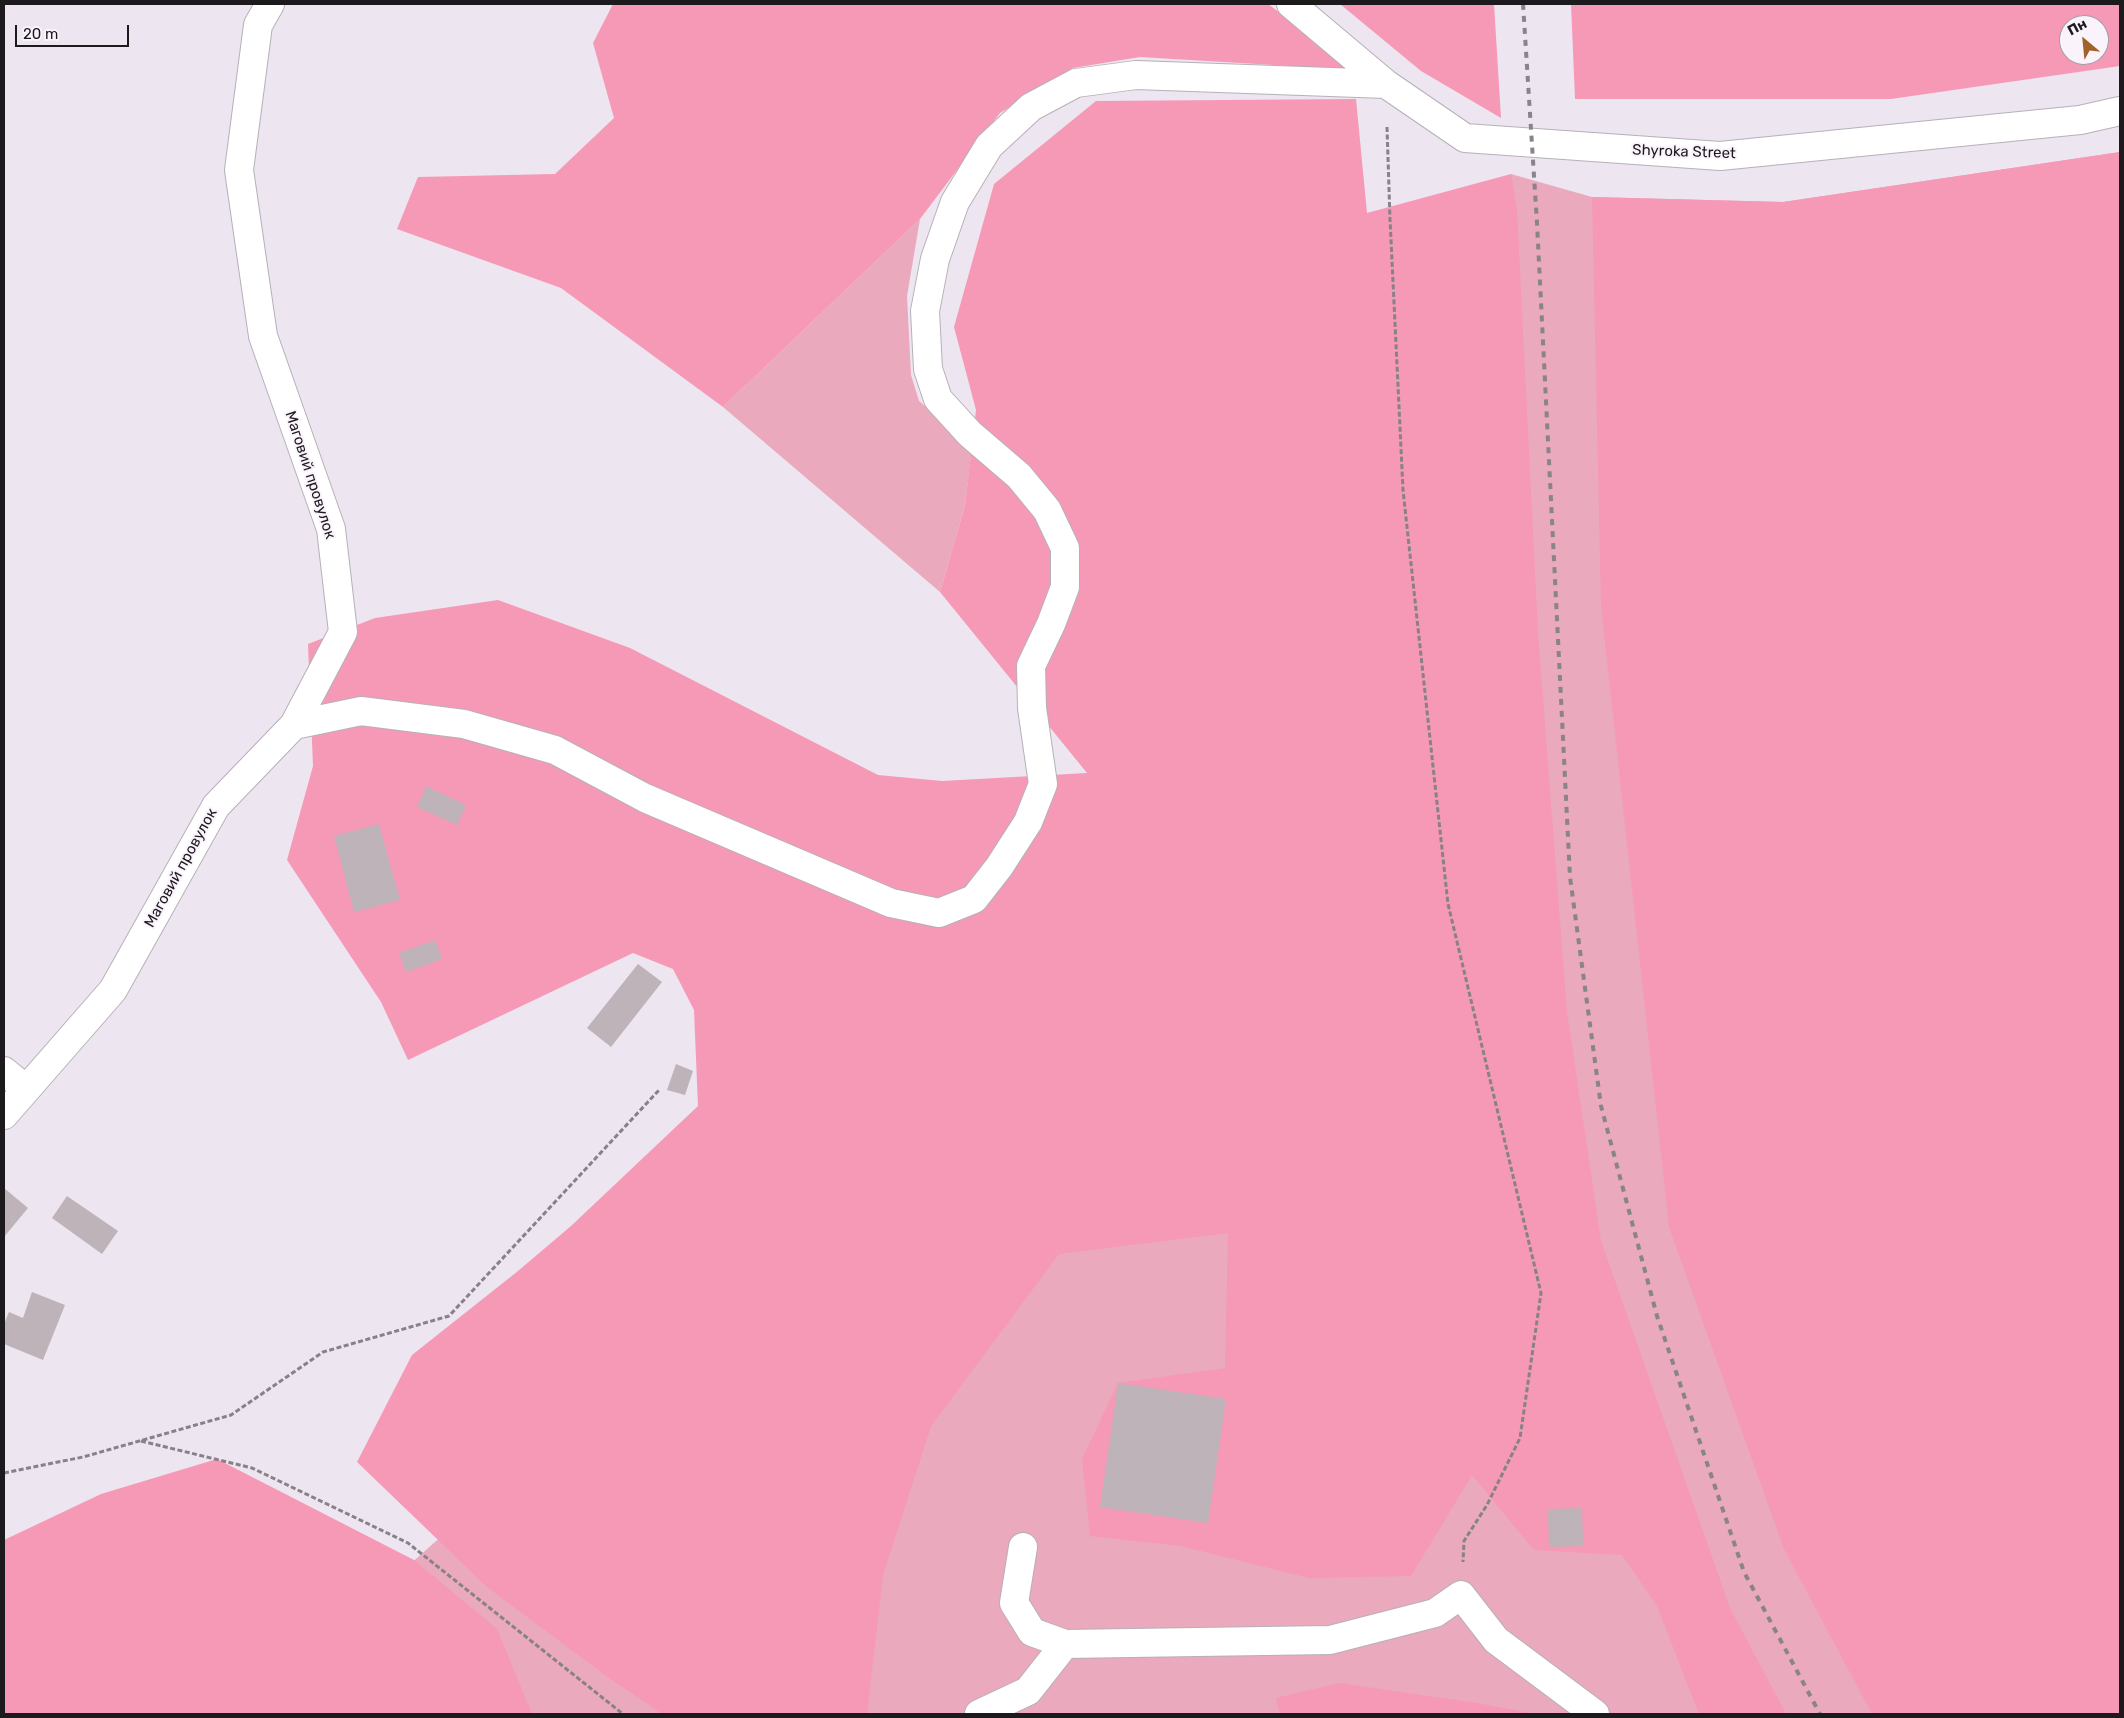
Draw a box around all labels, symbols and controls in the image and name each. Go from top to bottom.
scale bar [18,15,131,47]
north arrow [2059,15,2109,65]
text: Пн [2065,15,2090,39]
text: 20 m [23,25,58,43]
street label: Shyroka Street [1632,141,1736,163]
street label: Маговий провулок [281,409,339,541]
street label: Маговий провулок [141,805,221,931]

